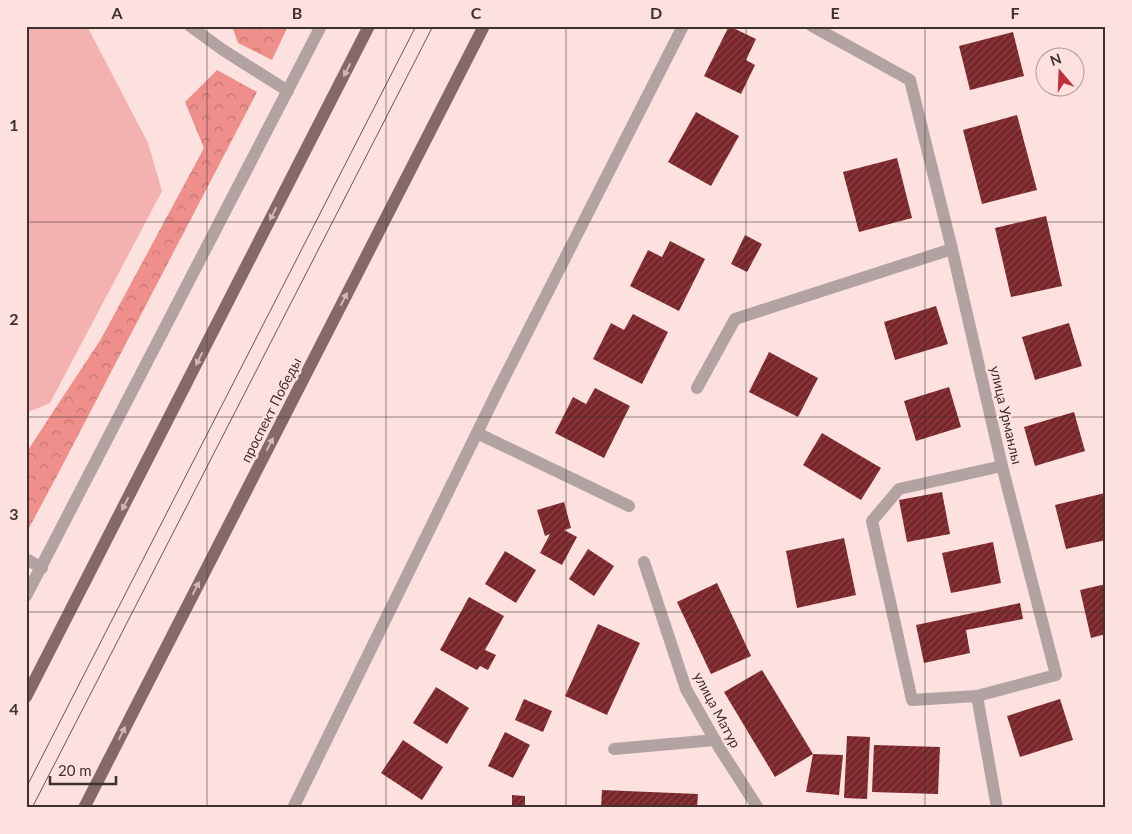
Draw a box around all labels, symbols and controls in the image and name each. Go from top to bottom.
text: A [110,3,123,22]
text: B [292,3,302,22]
text: C [471,3,482,22]
text: D [650,3,662,22]
text: E [830,3,840,22]
text: F [1010,3,1020,22]
north arrow [1034,48,1084,98]
text: N [1048,49,1063,69]
one-way arrow [343,62,351,77]
text: 1 [9,115,19,134]
one-way arrow [269,207,277,222]
one-way arrow [340,292,348,306]
text: 2 [9,309,19,328]
one-way arrow [195,352,203,366]
street label: проспект Победы [237,354,304,465]
street label: улица Урманлы [987,364,1026,466]
one-way arrow [266,437,274,451]
one-way arrow [121,497,129,511]
text: 3 [9,504,19,523]
one-way arrow [192,581,200,596]
street label: улица Матур [690,669,745,751]
text: 4 [9,699,19,718]
one-way arrow [118,726,126,740]
scale bar [50,754,116,786]
text: 20 m [58,761,92,779]

